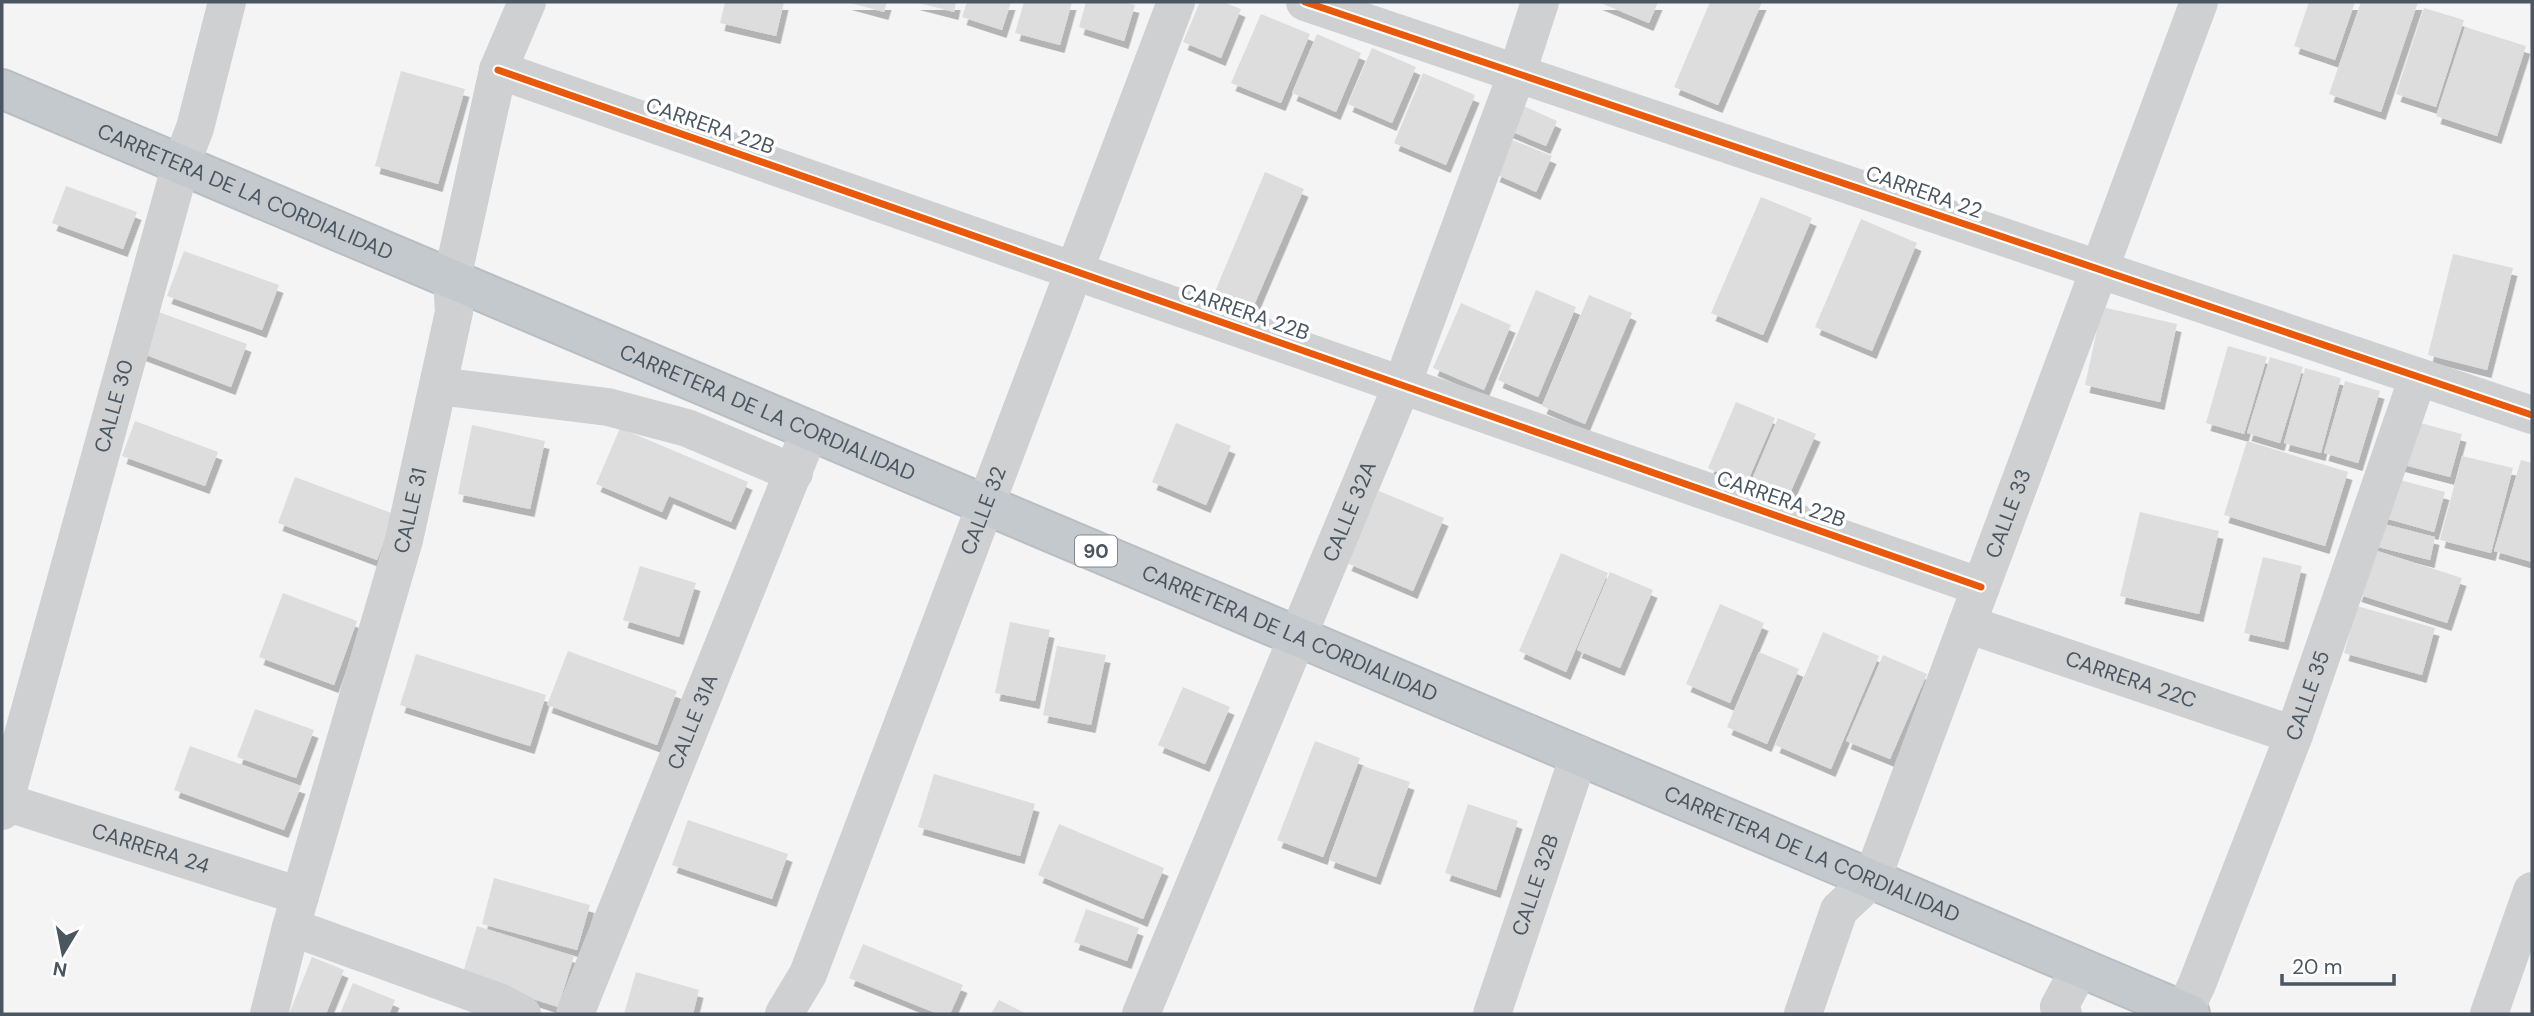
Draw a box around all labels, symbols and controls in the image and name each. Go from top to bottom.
street label: CARRERA 22B [642,91,778,161]
street label: CARRETERA DE LA CORDIALIDAD [93,117,397,267]
street label: CARRERA 22 [1862,159,1986,225]
street label: CARRERA 22B [1177,277,1313,347]
street label: CARRETERA DE LA CORDIALIDAD [615,338,920,488]
street label: CALLE 30 [88,357,140,456]
street label: CALLE 32A [1316,457,1383,566]
street label: CALLE 32 [954,462,1013,559]
street label: CARRERA 22B [1713,464,1849,534]
street label: CALLE 31 [387,465,433,557]
street label: CALLE 33 [1979,465,2038,562]
road number: 90 [1075,536,1117,566]
street label: CARRETERA DE LA CORDIALIDAD [1137,558,1442,708]
street label: CARRERA 22C [2062,644,2200,715]
street label: CALLE 35 [2279,647,2336,744]
street label: CALLE 31A [661,670,724,774]
street label: CARRETERA DE LA CORDIALIDAD [1660,779,1964,929]
street label: CARRERA 24 [88,817,213,880]
street label: CALLE 32B [1505,831,1565,940]
north arrow [28,918,98,988]
scale bar [2282,942,2394,986]
text: 20 m [2292,953,2343,981]
text: N [51,956,69,983]

